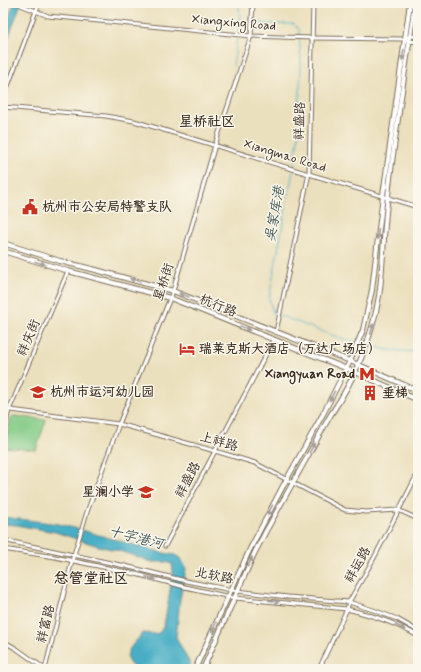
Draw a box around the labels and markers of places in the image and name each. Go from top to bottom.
public building icon: 杭州市公安局特警支队 [21,198,39,216]
place label: 杭州市公安局特警支队 [42,199,172,216]
hotel icon: 瑞莱克斯大酒店（万达广场店） [178,340,196,358]
place label: 瑞莱克斯大酒店（万达广场店） [199,341,381,358]
metro station icon: Xiangyuan Road [358,365,376,383]
place label: Xiangyuan Road [265,366,355,385]
school or university icon: 杭州市运河幼儿园 [29,383,47,401]
place label: 杭州市运河幼儿园 [50,384,154,401]
building icon: 垂梯 [361,384,379,402]
place label: 垂梯 [382,385,408,402]
school or university icon: 星澜小学 [137,483,155,501]
place label: 星澜小学 [82,484,134,501]

